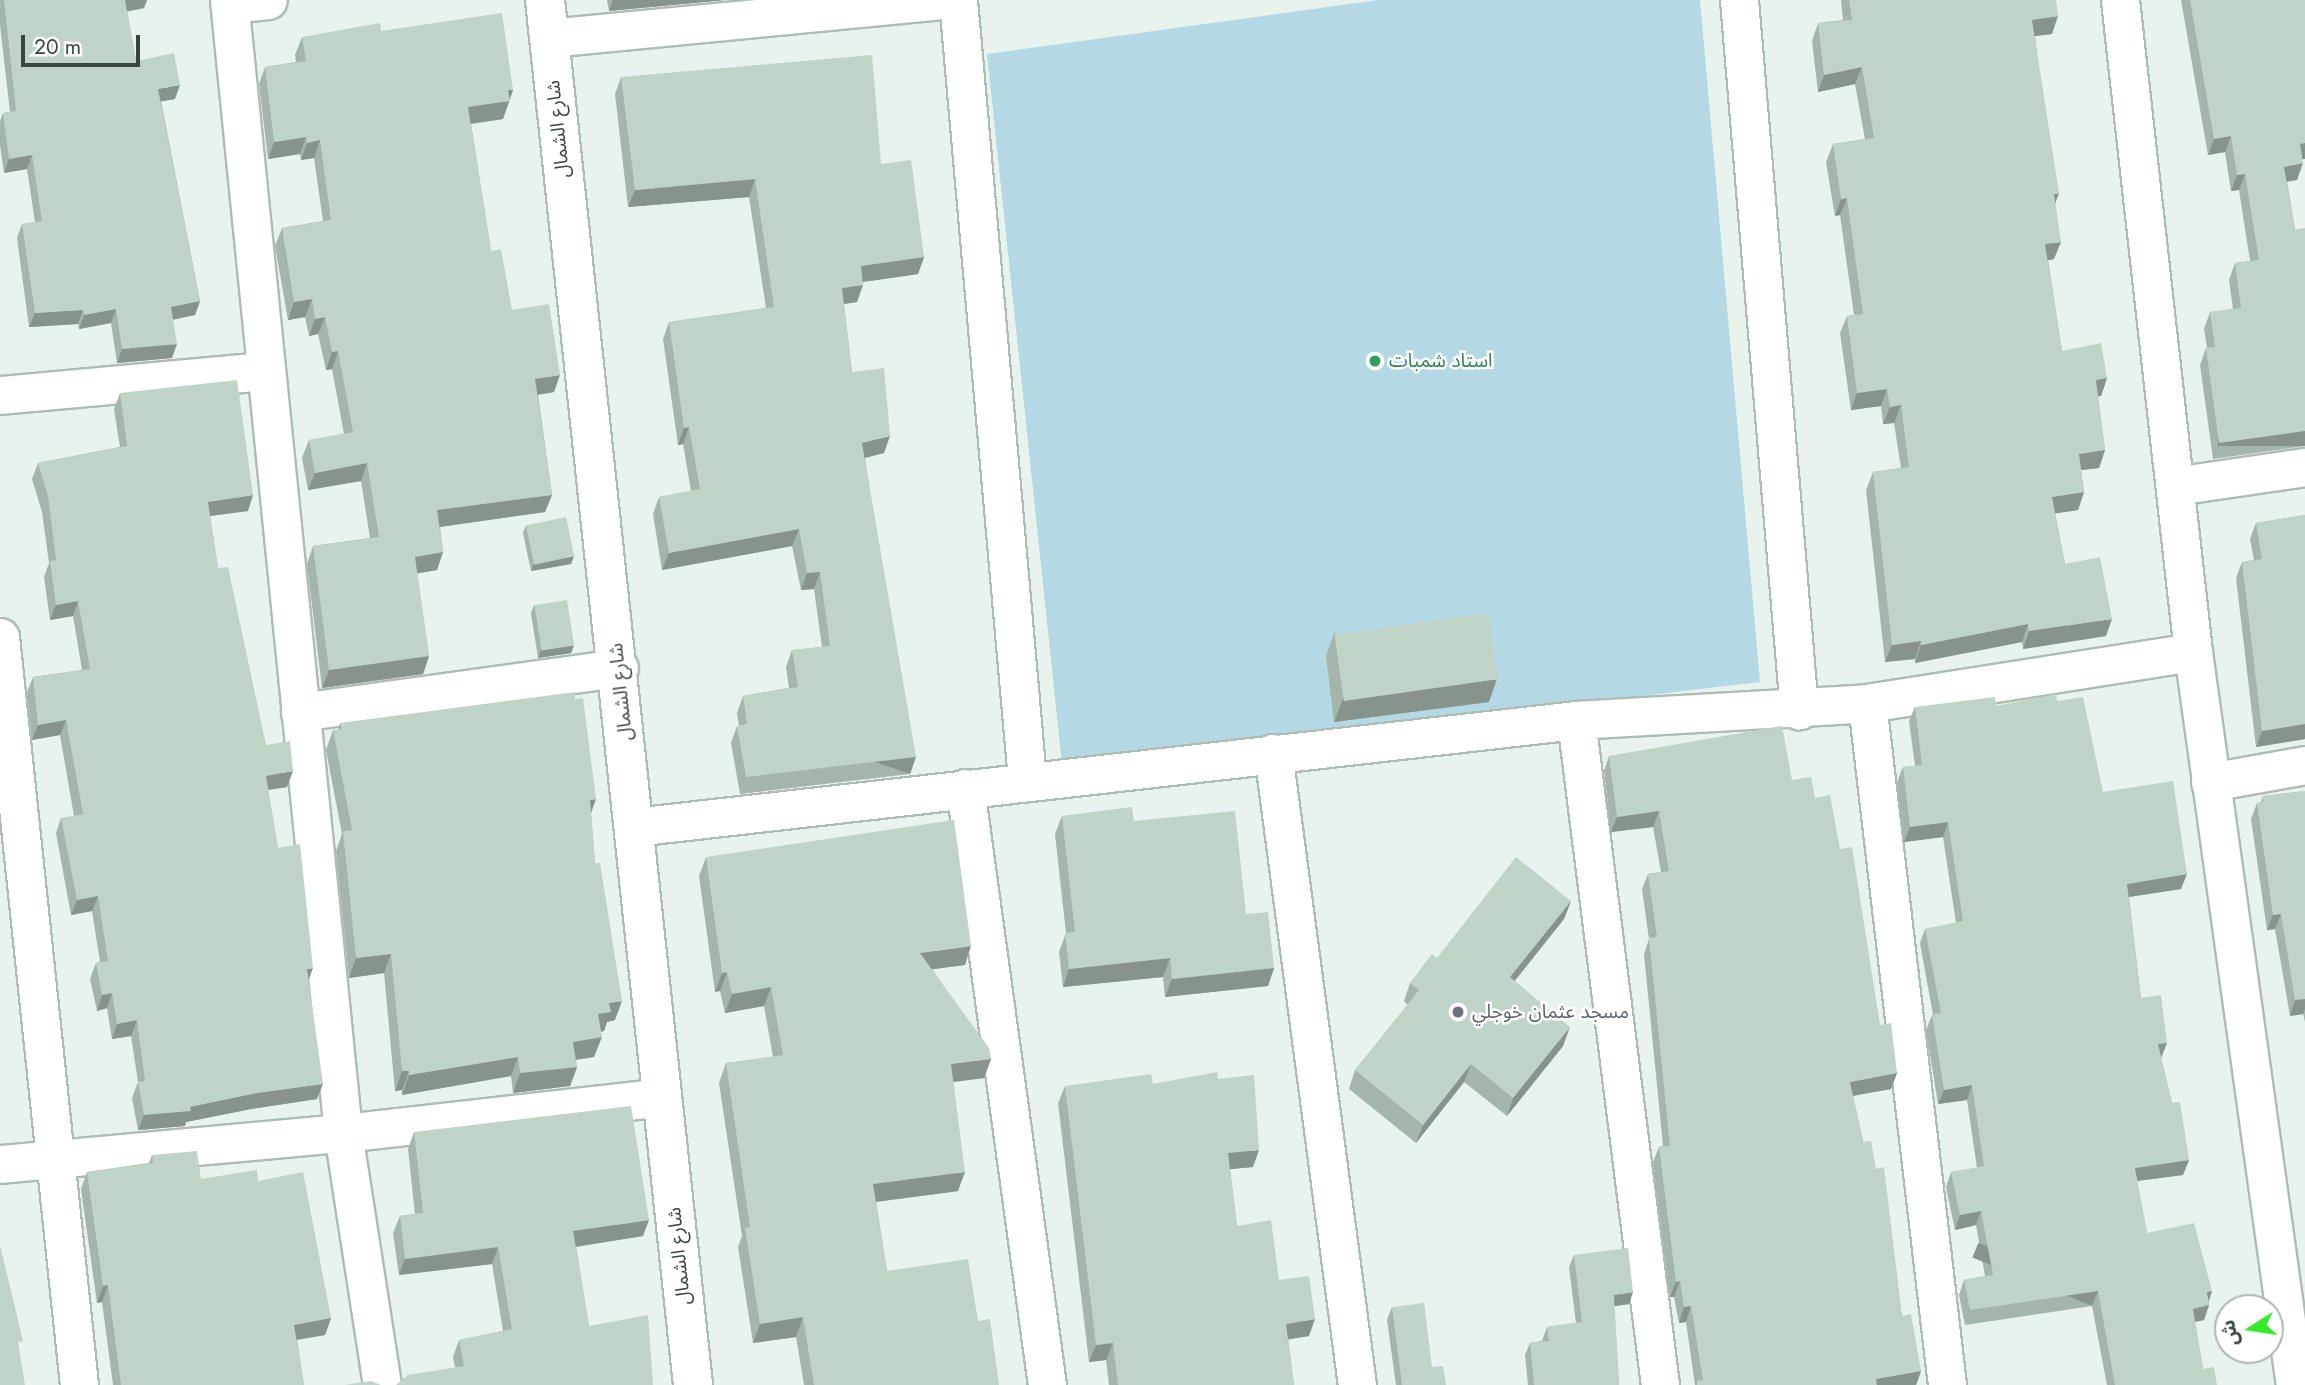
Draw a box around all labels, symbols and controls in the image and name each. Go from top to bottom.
scale bar [24,21,144,65]
text: 20 m [34,32,81,62]
street label: شارع الشمال [542,79,574,179]
place label: استاد شمبات [1389,350,1493,372]
marker: استاد شمبات [1367,353,1383,369]
street label: شارع الشمال [605,642,637,742]
place label: مسجد عثمان خوجلي [1472,1001,1629,1023]
marker: مسجد عثمان خوجلي [1450,1004,1466,1020]
street label: شارع الشمال [663,1206,695,1306]
north arrow [2214,1294,2284,1364]
text: ش [2214,1318,2246,1349]

